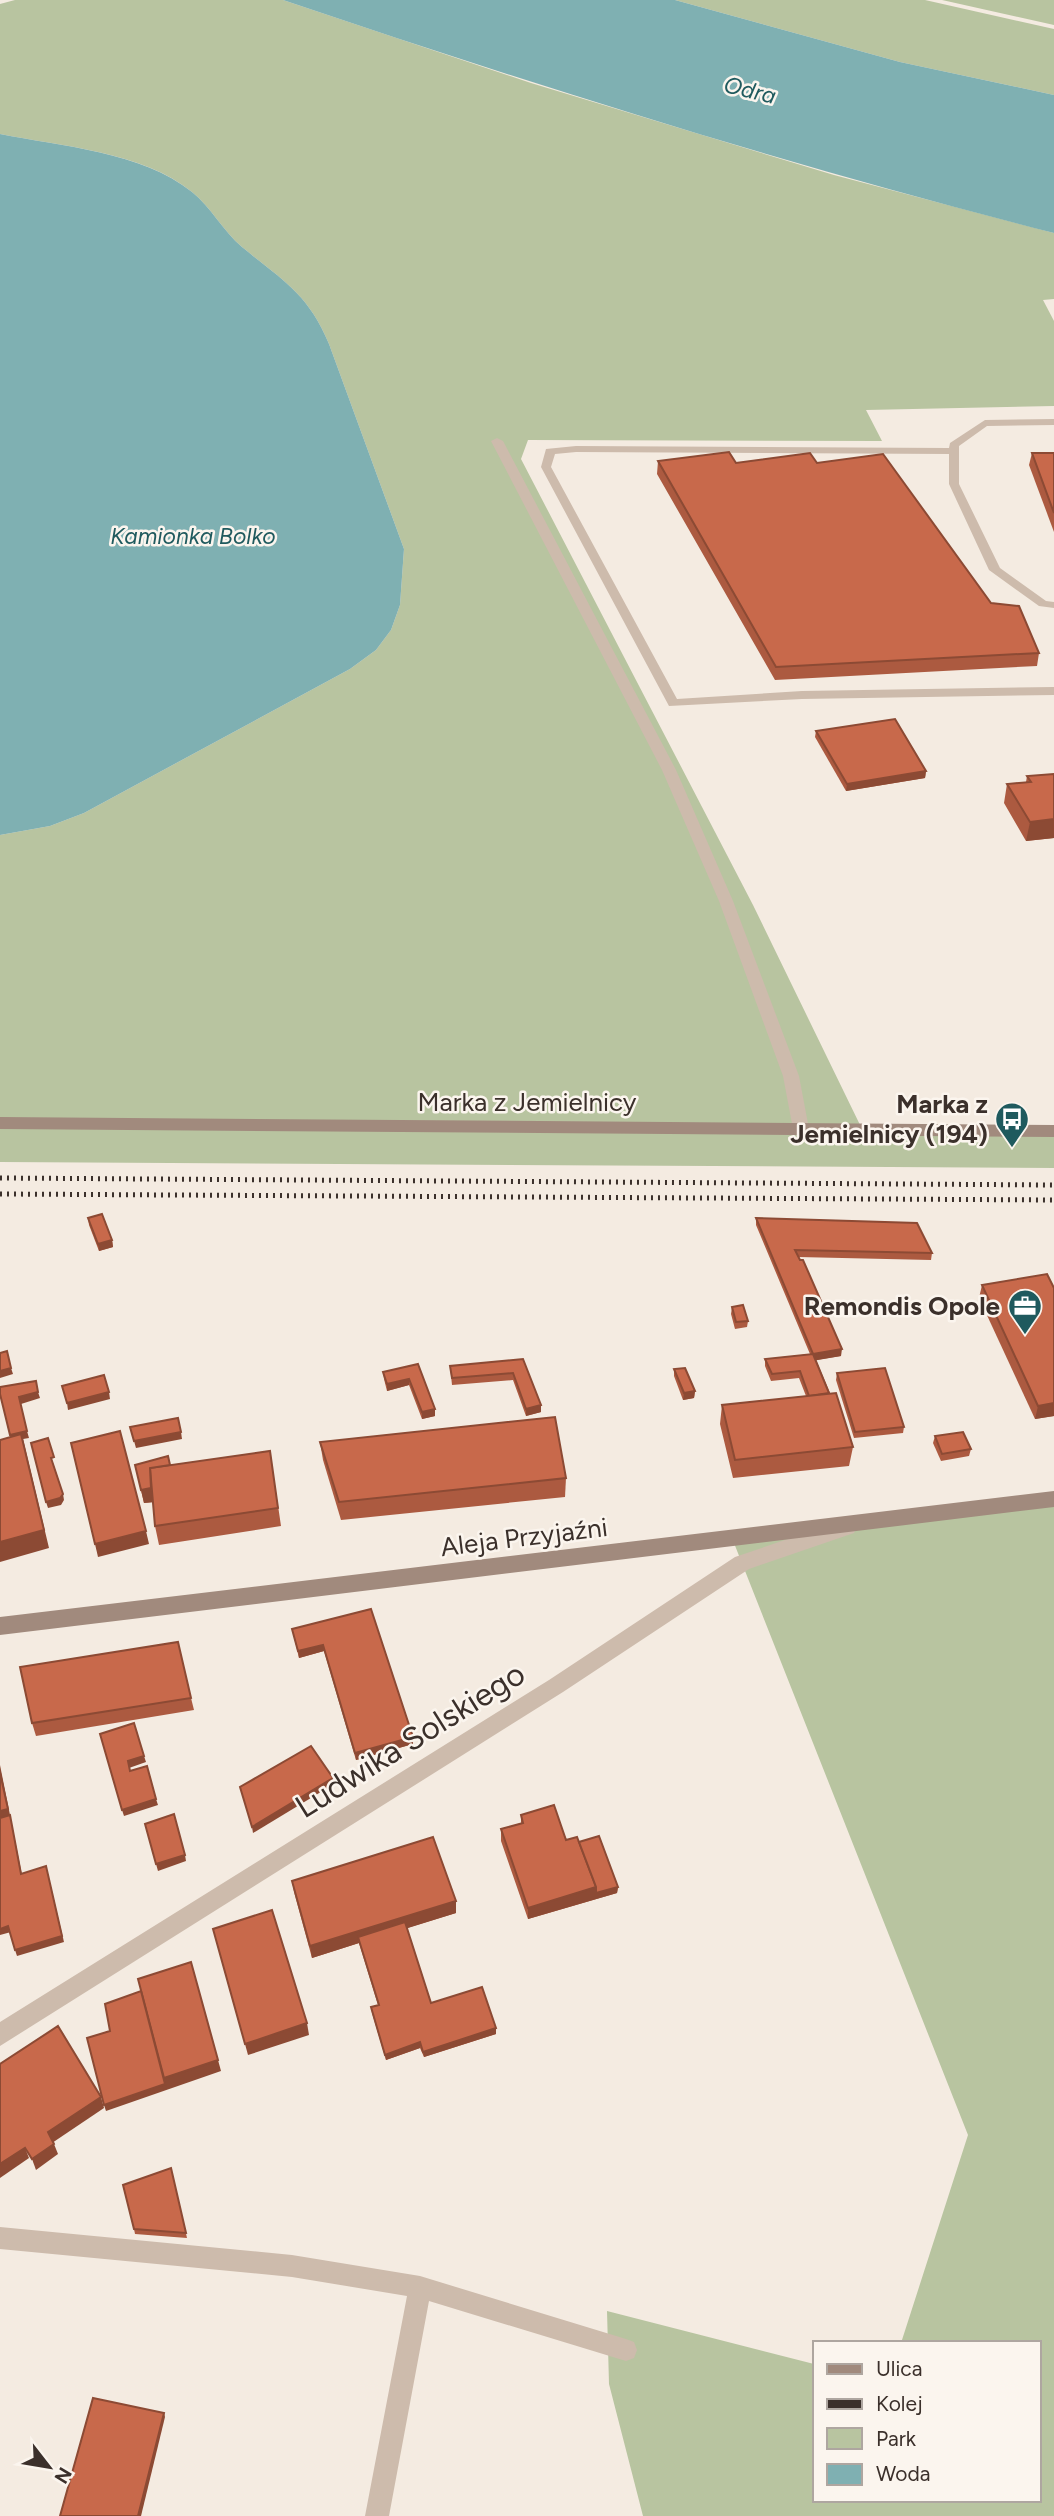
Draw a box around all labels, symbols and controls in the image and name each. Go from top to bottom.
water label: Odra [721,70,779,110]
water label: Kamionka Bolko [110,522,276,550]
street label: Marka z Jemielnicy [418,1086,637,1118]
place label: Marka z Jemielnicy (194) [790,1088,988,1150]
bus stop icon: Marka z Jemielnicy (194) [993,1100,1031,1149]
office icon: Remondis Opole [1006,1287,1044,1336]
place label: Remondis Opole [804,1290,1000,1322]
street label: Aleja Przyjaźni [439,1511,609,1563]
street label: Ludwika Solskiego [288,1654,532,1826]
legend [813,2341,1040,2502]
text: Ulica [876,2356,922,2381]
text: Kolej [876,2391,923,2416]
text: Park [876,2426,917,2451]
north arrow [14,2432,84,2502]
text: Woda [876,2461,931,2486]
text: N [50,2463,77,2488]

